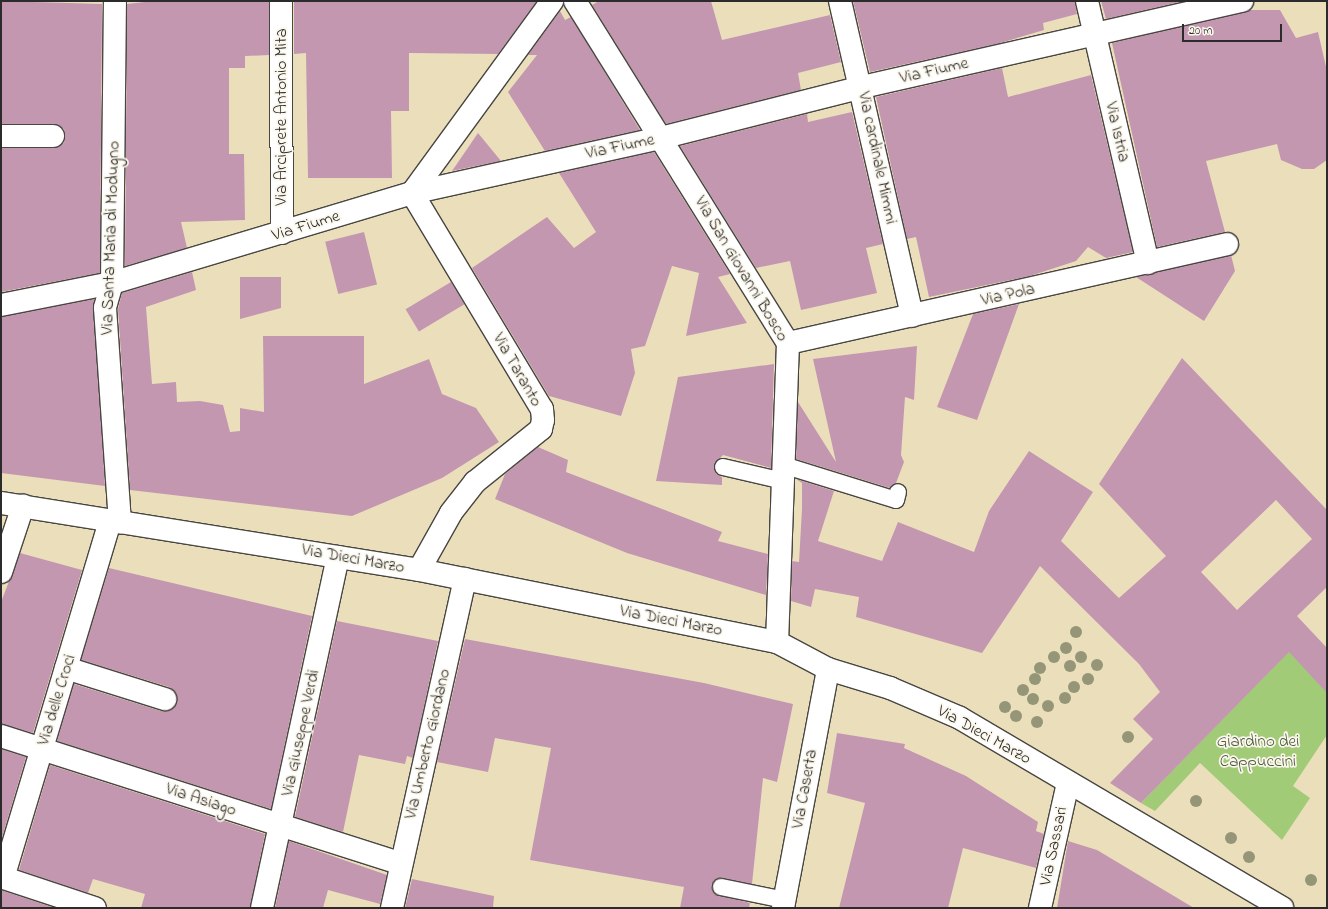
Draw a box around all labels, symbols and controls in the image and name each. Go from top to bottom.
scale bar [1184,16,1284,42]
text: 20 m [1189,22,1212,40]
street label: Via Arciprete Antonio Mita [272,28,292,206]
street label: Via Fiume [898,53,970,89]
street label: Via cardinale Mimmi [853,90,901,226]
street label: Via Istria [1100,100,1134,164]
street label: Via Fiume [584,130,656,164]
street label: Via Santa Maria di Modugno [97,141,125,335]
street label: Via San Giovanni Bosco [690,193,792,345]
street label: Via Fiume [270,206,342,246]
street label: Via Pola [979,279,1037,311]
street label: Via Taranto [488,330,546,410]
street label: Via Dieci Marzo [300,540,406,578]
street label: Via Dieci Marzo [618,601,724,641]
street label: Via delle Croci [33,652,81,748]
street label: Via Umberto Giordano [401,667,455,821]
street label: Via Giuseppe Verdi [278,668,324,798]
street label: Via Dieci Marzo [934,701,1034,769]
park label: Giardino dei Cappuccini [1217,732,1299,772]
street label: Via Caserta [788,748,822,830]
street label: Via Asiago [163,779,239,821]
street label: Via Sassari [1036,805,1072,887]

